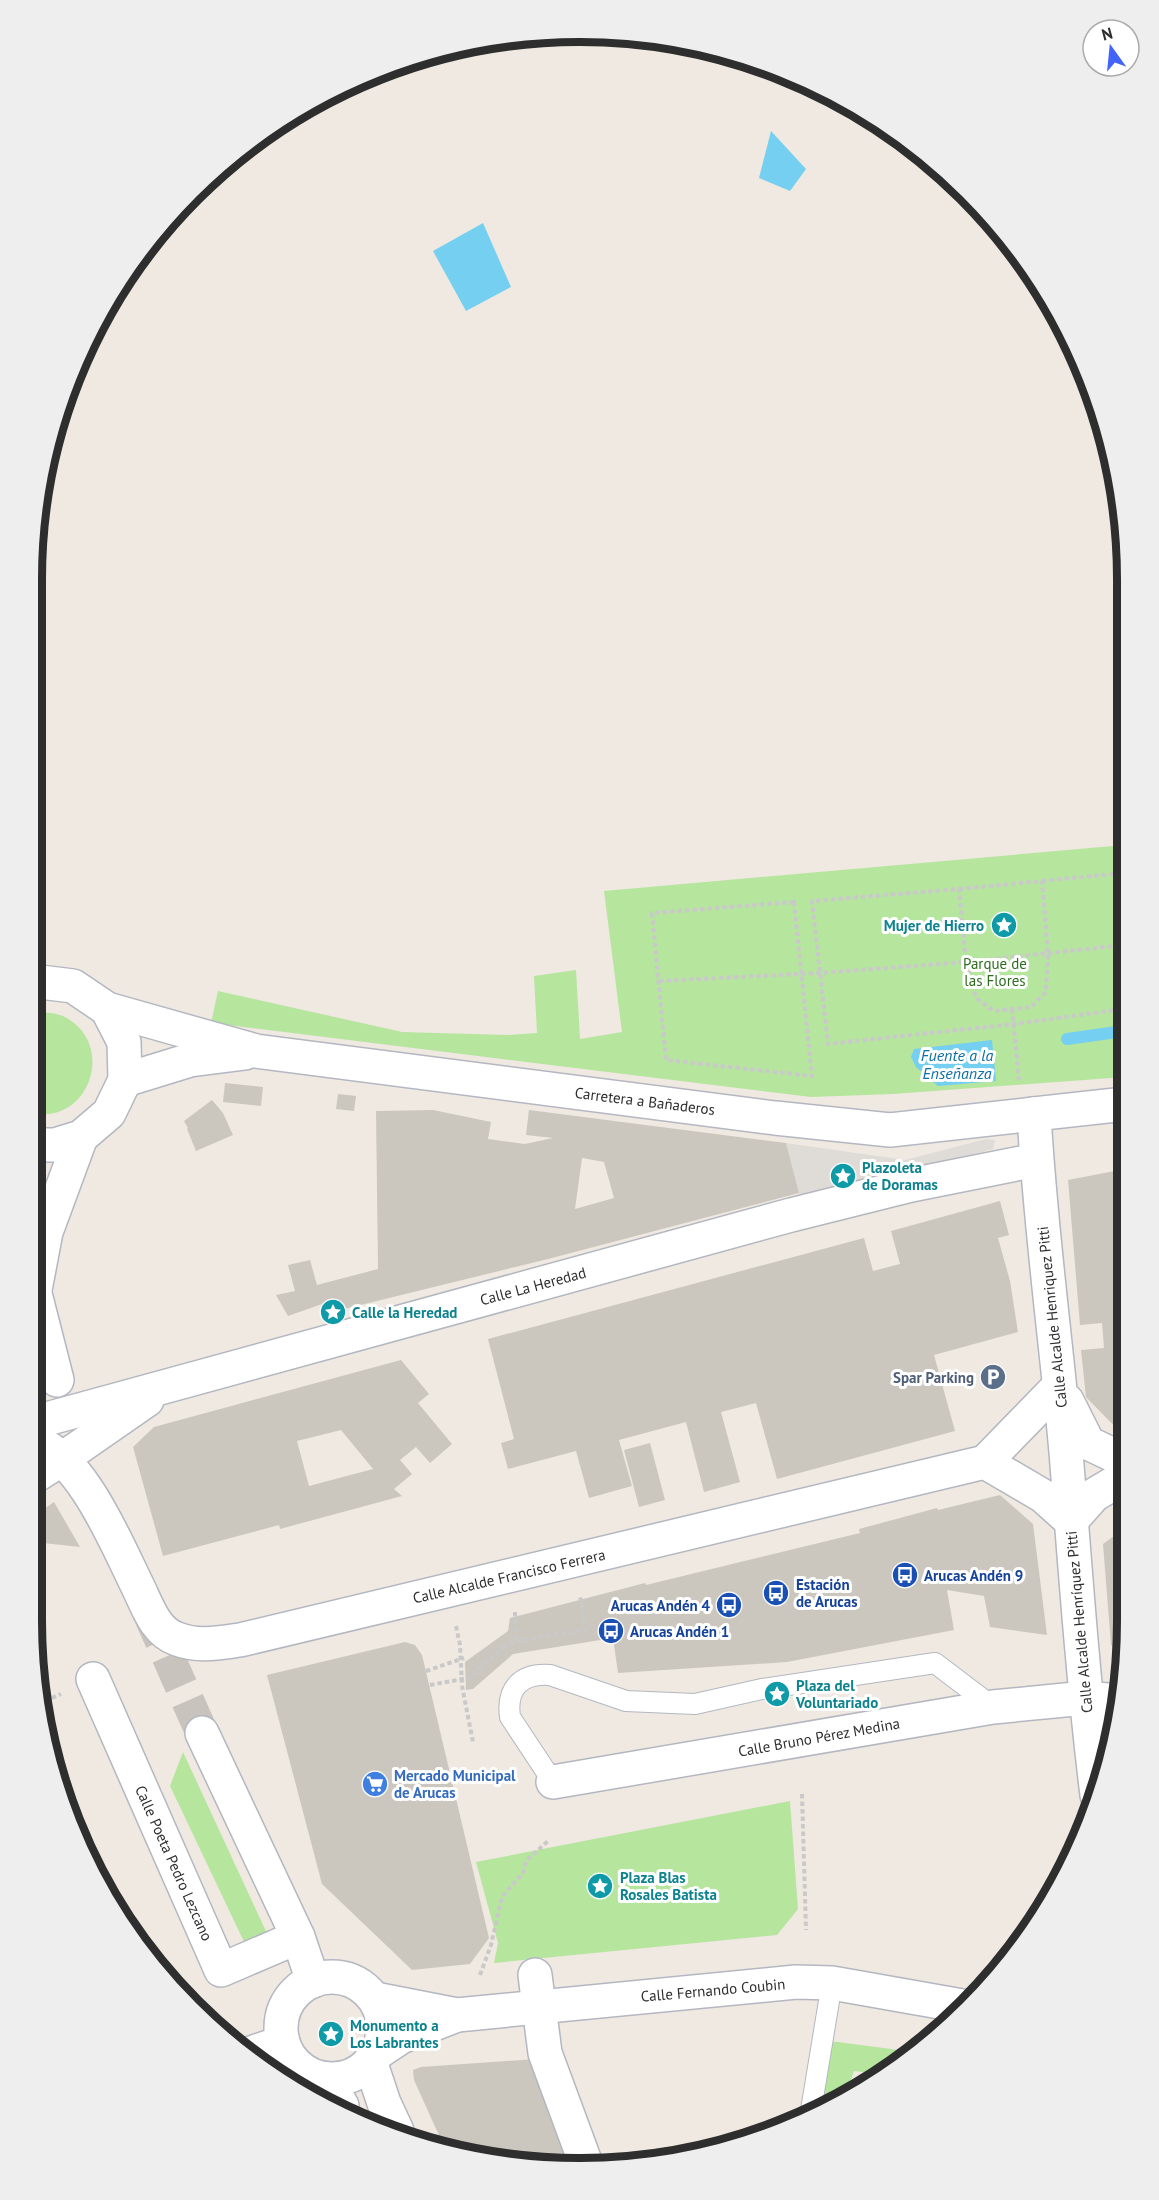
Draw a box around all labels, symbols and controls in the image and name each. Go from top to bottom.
north arrow [1081,18,1141,78]
text: N [1099,22,1115,45]
place icon: Mujer de Hierro [989,910,1019,940]
place label: Mujer de Hierro [884,916,984,935]
park label: Parque de las Flores [963,954,1027,990]
water label: Fuente a la Enseñanza [921,1045,994,1083]
street label: Carretera a Bañaderos [574,1083,716,1119]
place label: Plazoleta de Doramas [862,1158,938,1194]
place icon: Plazoleta de Doramas [828,1161,858,1191]
street label: Calle Alcalde Henriquez Pitti [1033,1225,1071,1409]
street label: Calle La Heredad [478,1263,588,1309]
place icon: Calle la Heredad [318,1297,348,1327]
place label: Calle la Heredad [352,1303,457,1322]
parking icon: Spar Parking [978,1362,1008,1392]
place label: Spar Parking [893,1368,974,1387]
street label: Calle Alcalde Henríquez Pitti [1062,1530,1096,1714]
street label: Calle Alcalde Francisco Ferrera [411,1545,607,1607]
bus stop icon: Arucas Andén 9 [890,1560,920,1590]
place label: Arucas Andén 9 [924,1566,1023,1585]
place label: Estación de Arucas [796,1575,858,1611]
bus stop icon: Estación de Arucas [761,1578,791,1608]
bus stop icon: Arucas Andén 4 [714,1590,744,1620]
place label: Arucas Andén 4 [611,1596,710,1615]
bus stop icon: Arucas Andén 1 [596,1616,626,1646]
place label: Arucas Andén 1 [630,1622,729,1641]
place label: Plaza del Voluntariado [795,1676,878,1712]
place icon: Plaza del Voluntariado [762,1679,792,1709]
street label: Calle Bruno Pérez Medina [737,1713,901,1761]
place label: Mercado Municipal de Arucas [394,1766,516,1802]
supermarket icon: Mercado Municipal de Arucas [360,1769,390,1799]
street label: Calle Poeta Pedro Lezcano [131,1782,217,1944]
place label: Plaza Blas Rosales Batista [620,1868,717,1904]
place icon: Plaza Blas Rosales Batista [585,1871,615,1901]
street label: Calle Fernando Coubin [640,1974,786,2006]
place label: Monumento a Los Labrantes [350,2016,439,2052]
place icon: Monumento a Los Labrantes [316,2019,346,2049]

